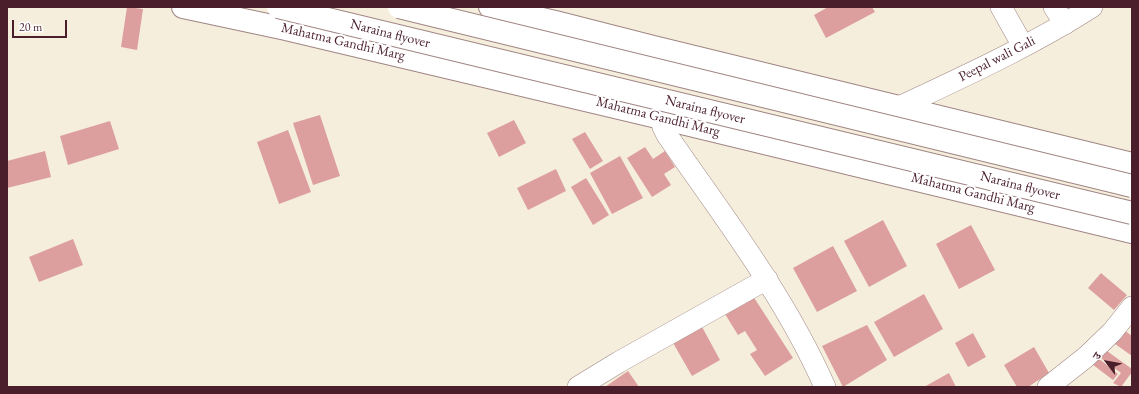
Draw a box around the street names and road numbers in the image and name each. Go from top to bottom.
street label: Naraina flyover [348,16,432,52]
street label: Mahatma Gandhi Marg [279,20,407,64]
street label: Peepal wali Gali [956,33,1038,85]
street label: Naraina flyover [663,92,747,128]
street label: Mahatma Gandhi Marg [594,94,722,140]
street label: Naraina flyover [978,168,1062,204]
street label: Mahatma Gandhi Marg [909,170,1037,216]

